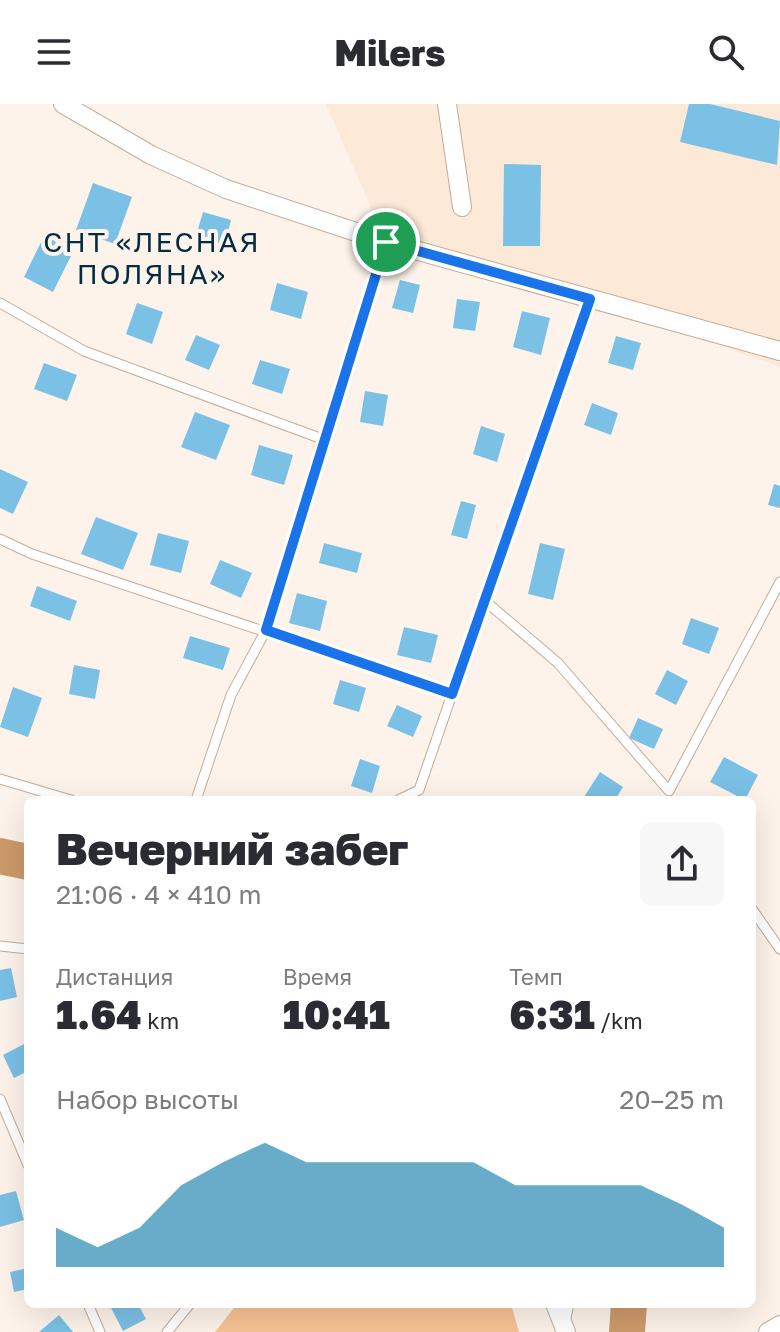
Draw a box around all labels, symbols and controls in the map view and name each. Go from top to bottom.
icon: menu [32,30,76,74]
icon: search [704,30,748,74]
text: Milers [335,31,445,74]
pin [352,208,420,276]
icon: arrive [364,220,408,264]
district label: СНТ «ЛЕСНАЯ ПОЛЯНА» [43,225,261,290]
text: Вечерний забег [56,822,409,875]
button: share [640,822,724,906]
text: 21:06 · 4 × 410 m [56,879,261,910]
text: Дистанция [56,963,173,990]
text: Время [283,963,352,990]
text: Темп [509,963,563,990]
text: 1.64 [56,990,142,1038]
text: 10:41 [283,990,390,1038]
text: 6:31 [509,990,595,1038]
text: km [142,1007,179,1034]
text: /km [595,1007,643,1034]
text: Набор высоты [56,1084,239,1115]
text: 20–25 m [619,1084,724,1115]

